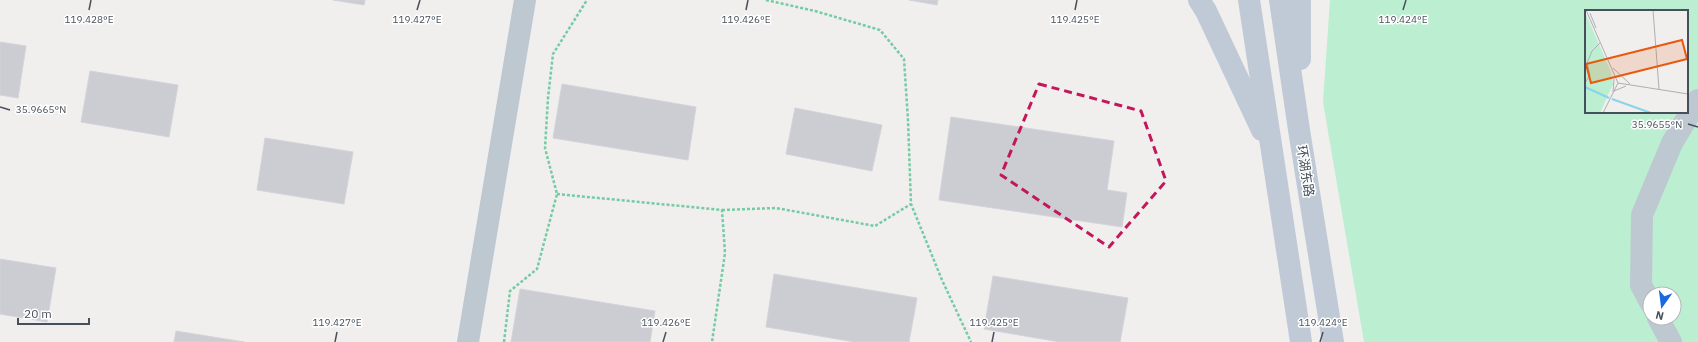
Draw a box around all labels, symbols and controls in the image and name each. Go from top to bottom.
inset map [1585,10,1688,113]
text: 119.428°E [64,13,114,26]
text: 119.427°E [392,13,442,26]
text: 119.426°E [721,13,771,26]
text: 119.425°E [1050,13,1100,26]
text: 119.424°E [1378,13,1428,26]
text: 35.9665°N [16,103,66,116]
text: 35.9655°N [1632,118,1682,131]
street label: 环湖东路 [1293,144,1318,198]
north arrow [1642,286,1682,326]
scale bar [18,300,89,326]
text: 20 m [24,306,52,321]
text: N [1654,308,1665,323]
text: 119.427°E [312,316,362,329]
text: 119.426°E [641,316,691,329]
text: 119.425°E [969,316,1019,329]
text: 119.424°E [1298,316,1348,329]

